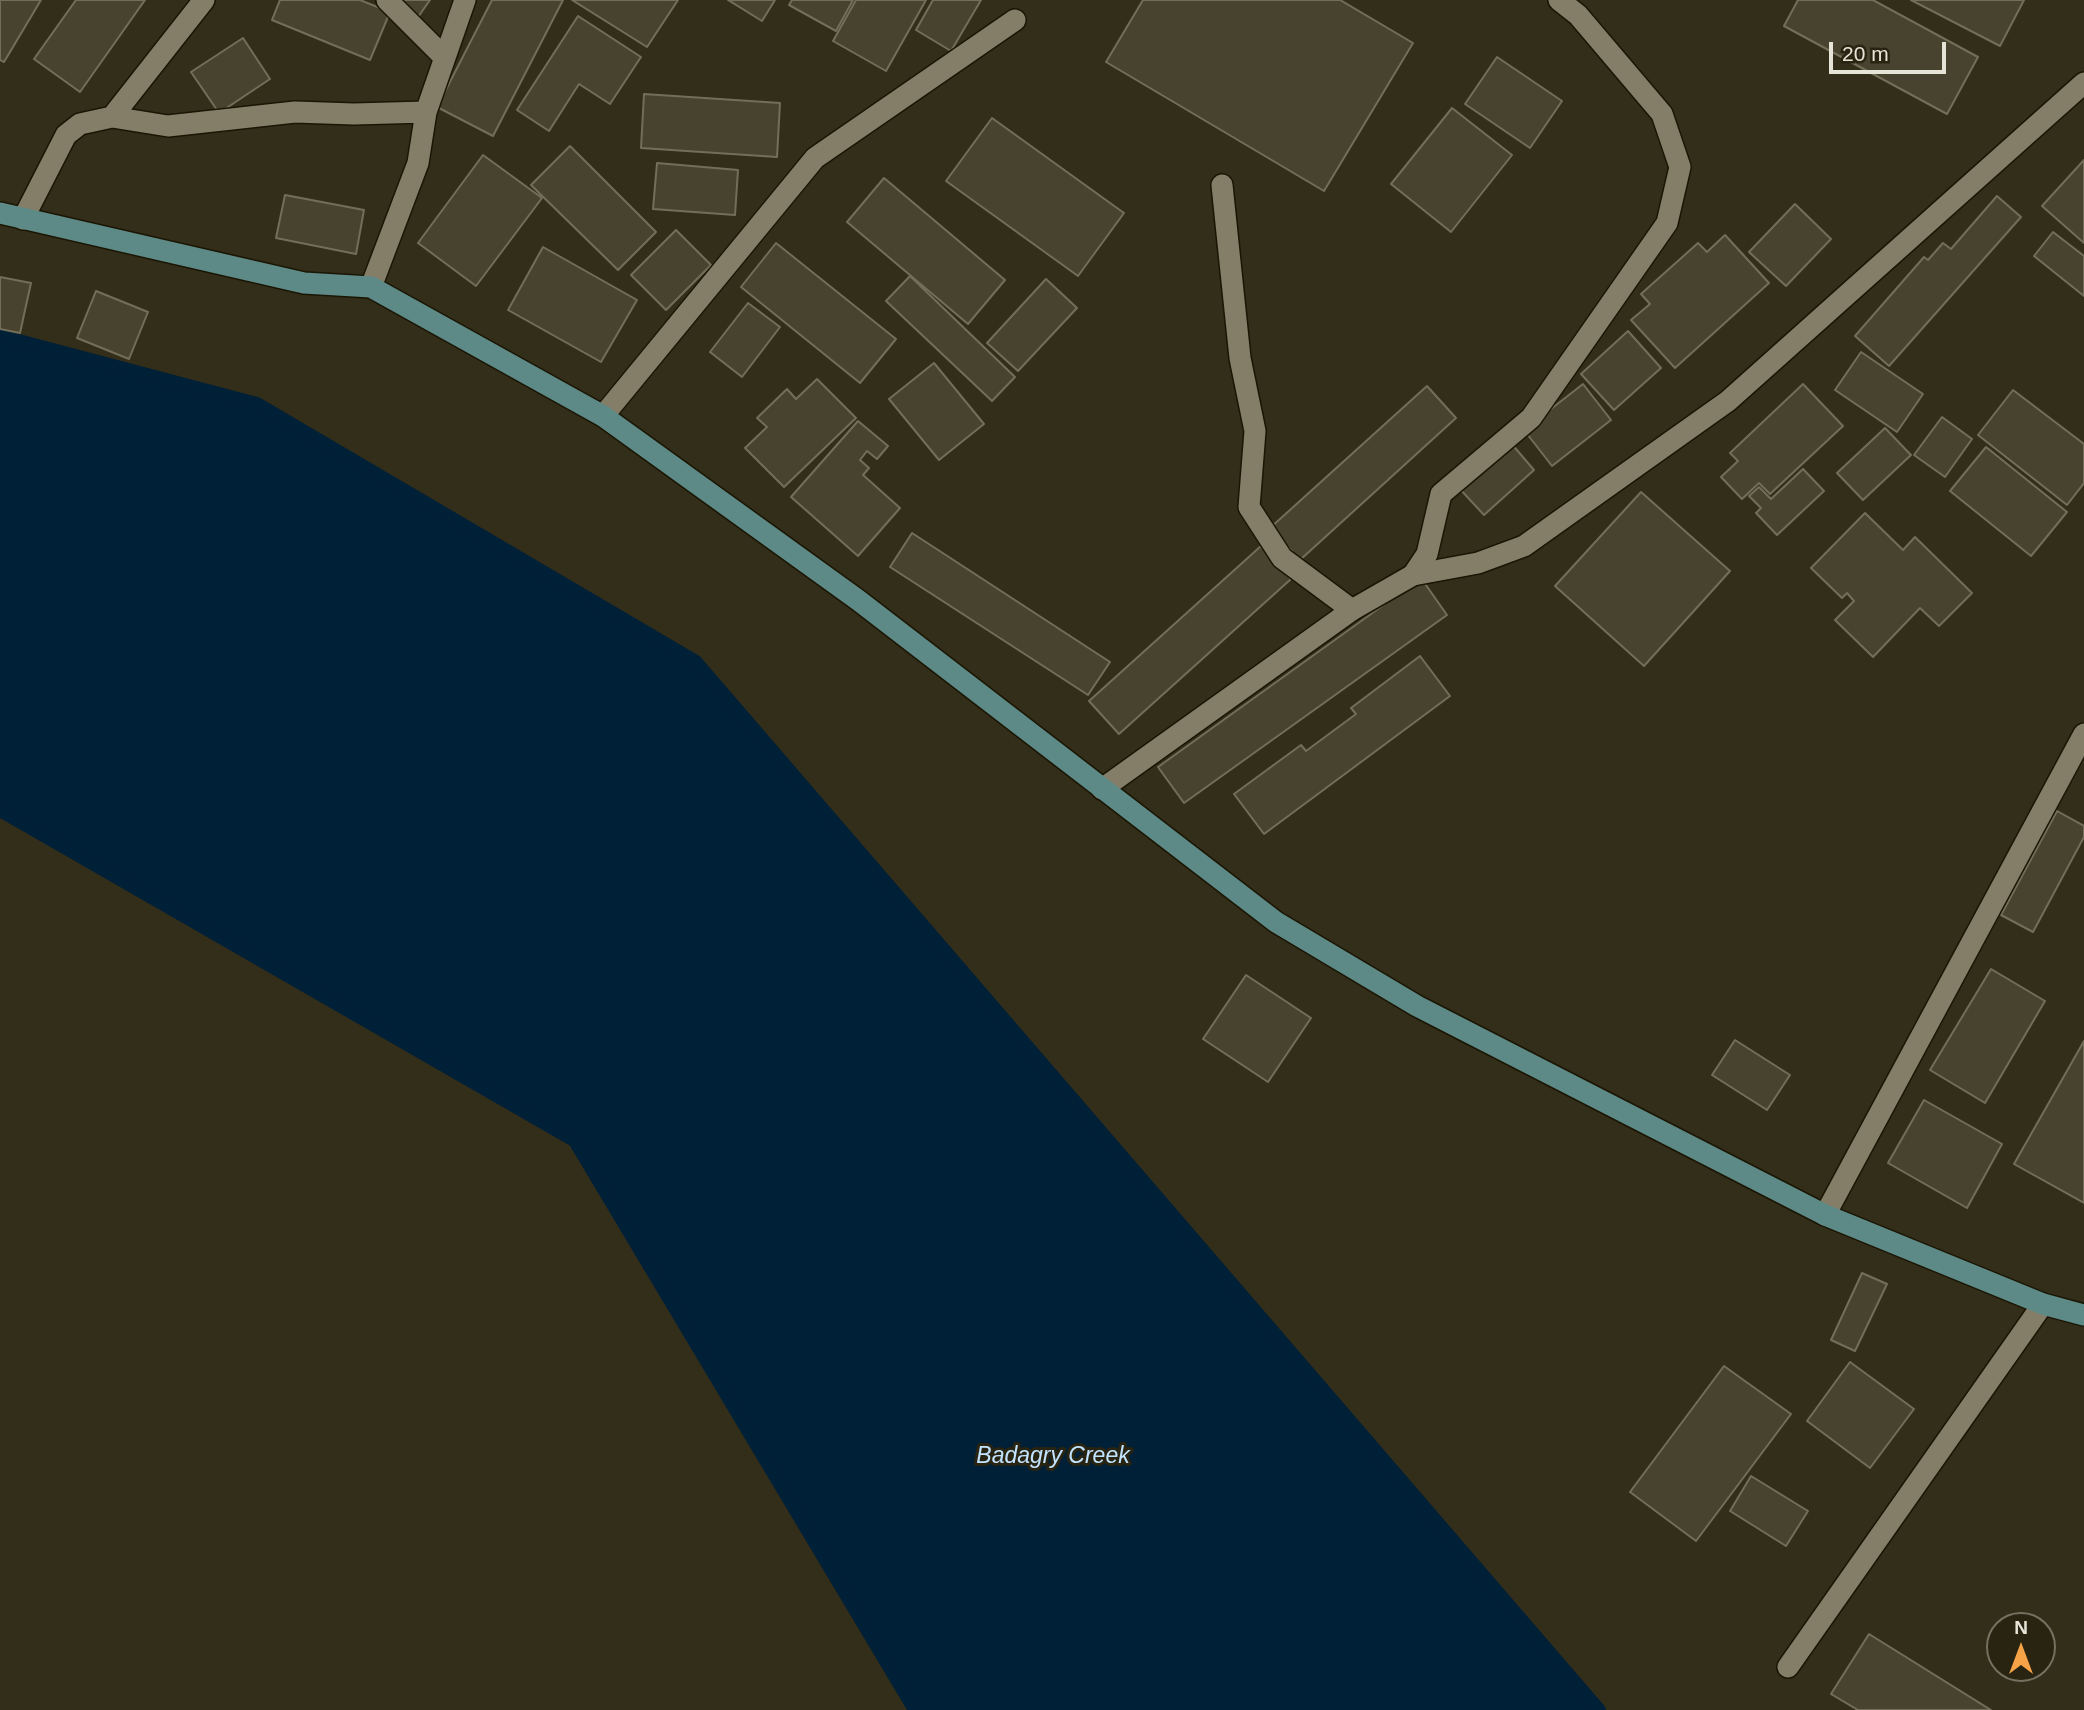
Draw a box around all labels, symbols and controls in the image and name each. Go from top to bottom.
scale bar [1832,28,1949,72]
text: 20 m [1842,42,1889,65]
water label: Badagry Creek [976,1443,1130,1471]
north arrow [1986,1612,2056,1682]
text: N [2014,1617,2028,1638]

